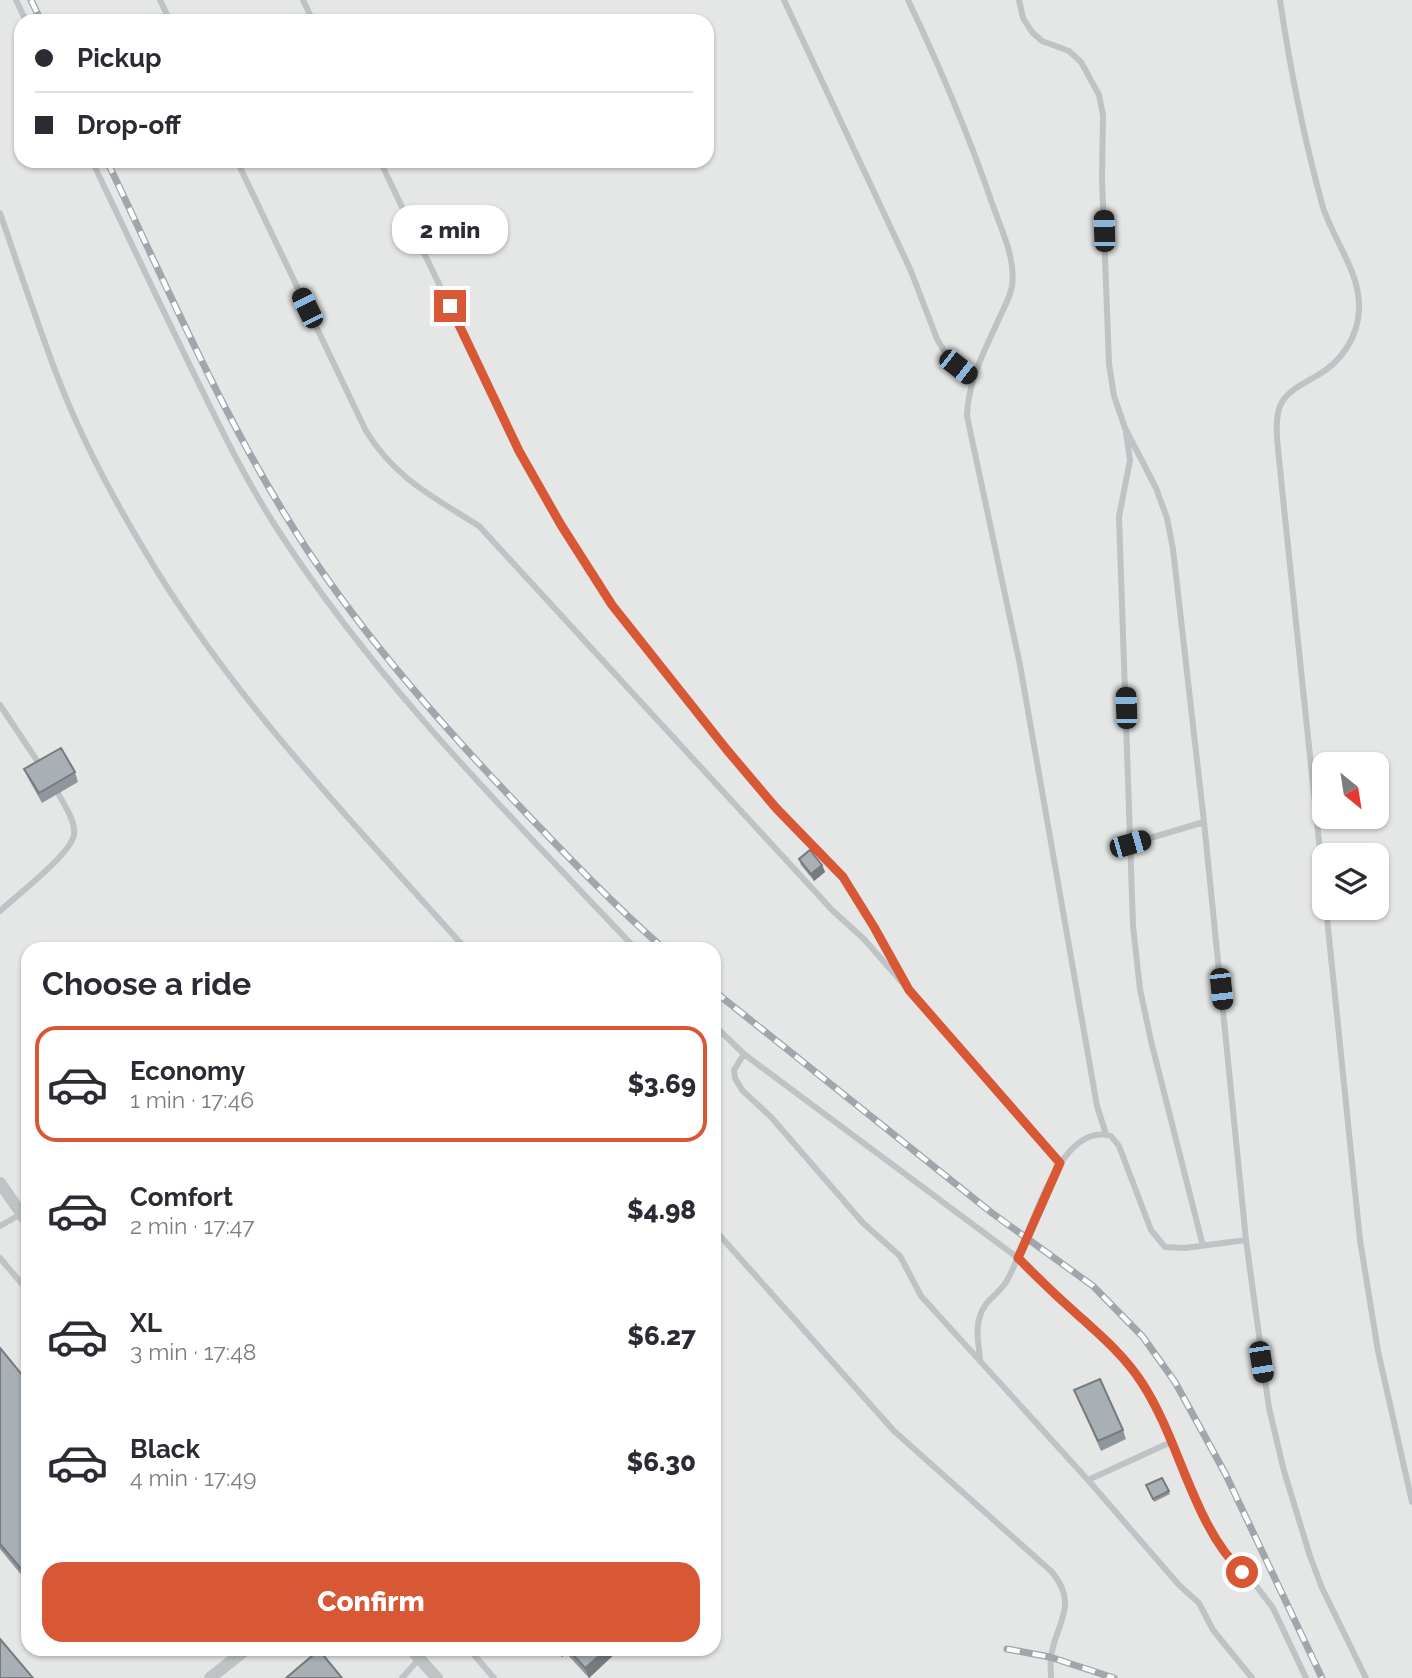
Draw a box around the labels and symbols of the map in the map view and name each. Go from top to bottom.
callout: 2 min [392,204,508,254]
car [1093,210,1116,252]
car [289,285,326,331]
route end [434,290,466,322]
car [935,346,982,388]
car [1115,687,1138,729]
north arrow [1312,752,1390,830]
car [1107,828,1154,860]
car [1209,967,1234,1011]
car [1248,1340,1275,1384]
route start [1226,1556,1258,1588]

